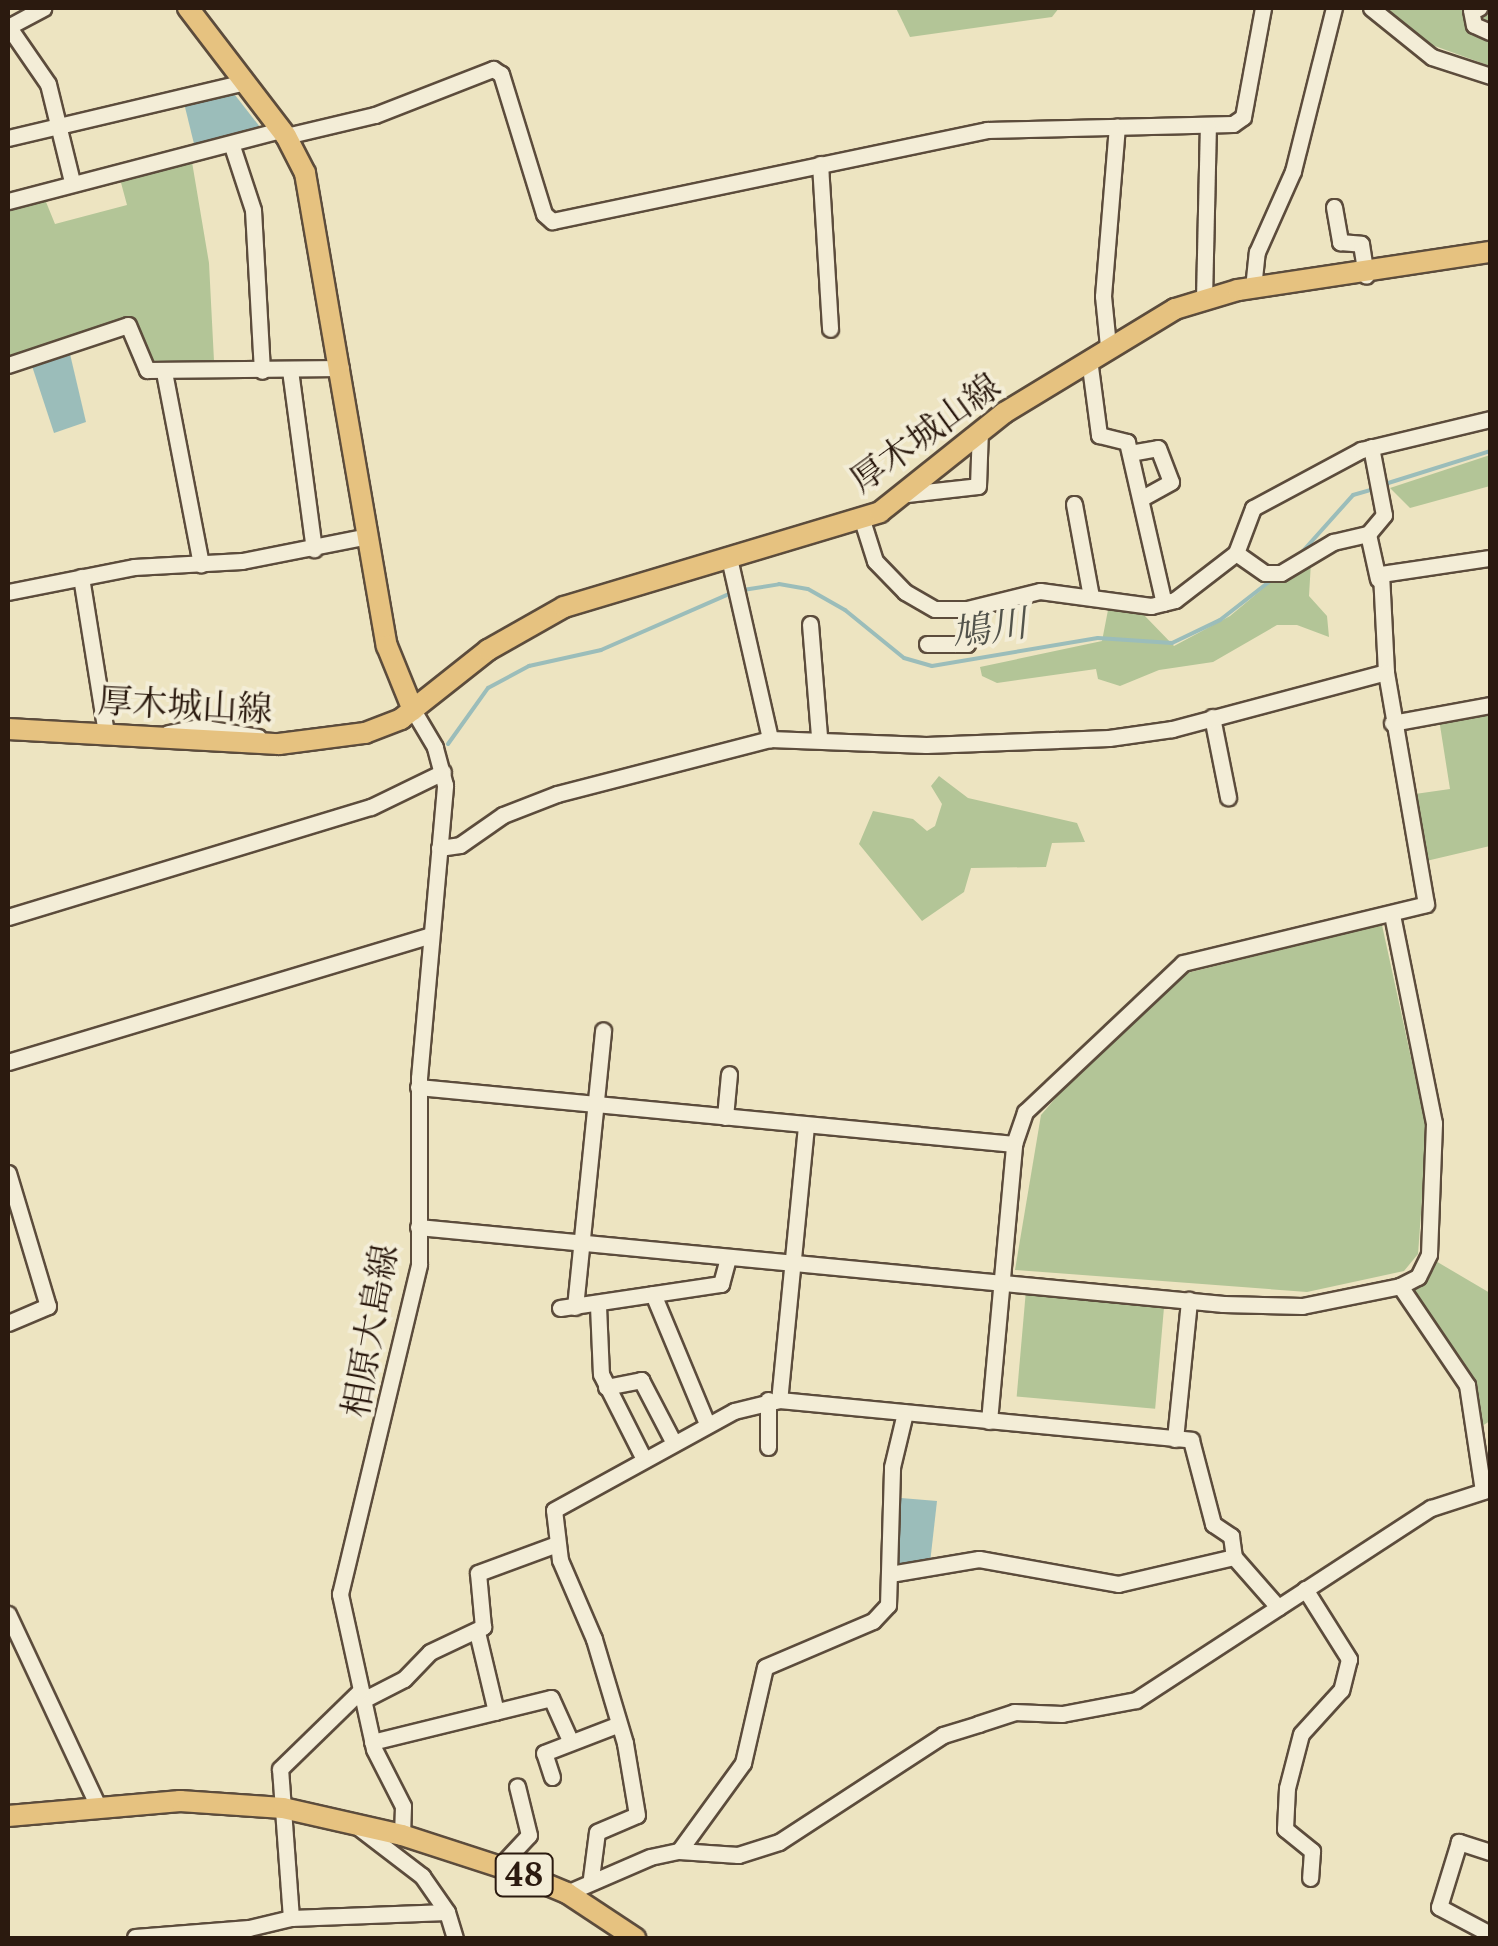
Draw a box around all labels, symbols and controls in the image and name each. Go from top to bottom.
street label: 厚木城山線 [842,365,1008,501]
water label: 鳩川 [948,600,1030,656]
street label: 厚木城山線 [97,679,273,731]
street label: 相原大島線 [334,1241,406,1421]
road number: 48 [494,1848,554,1902]

